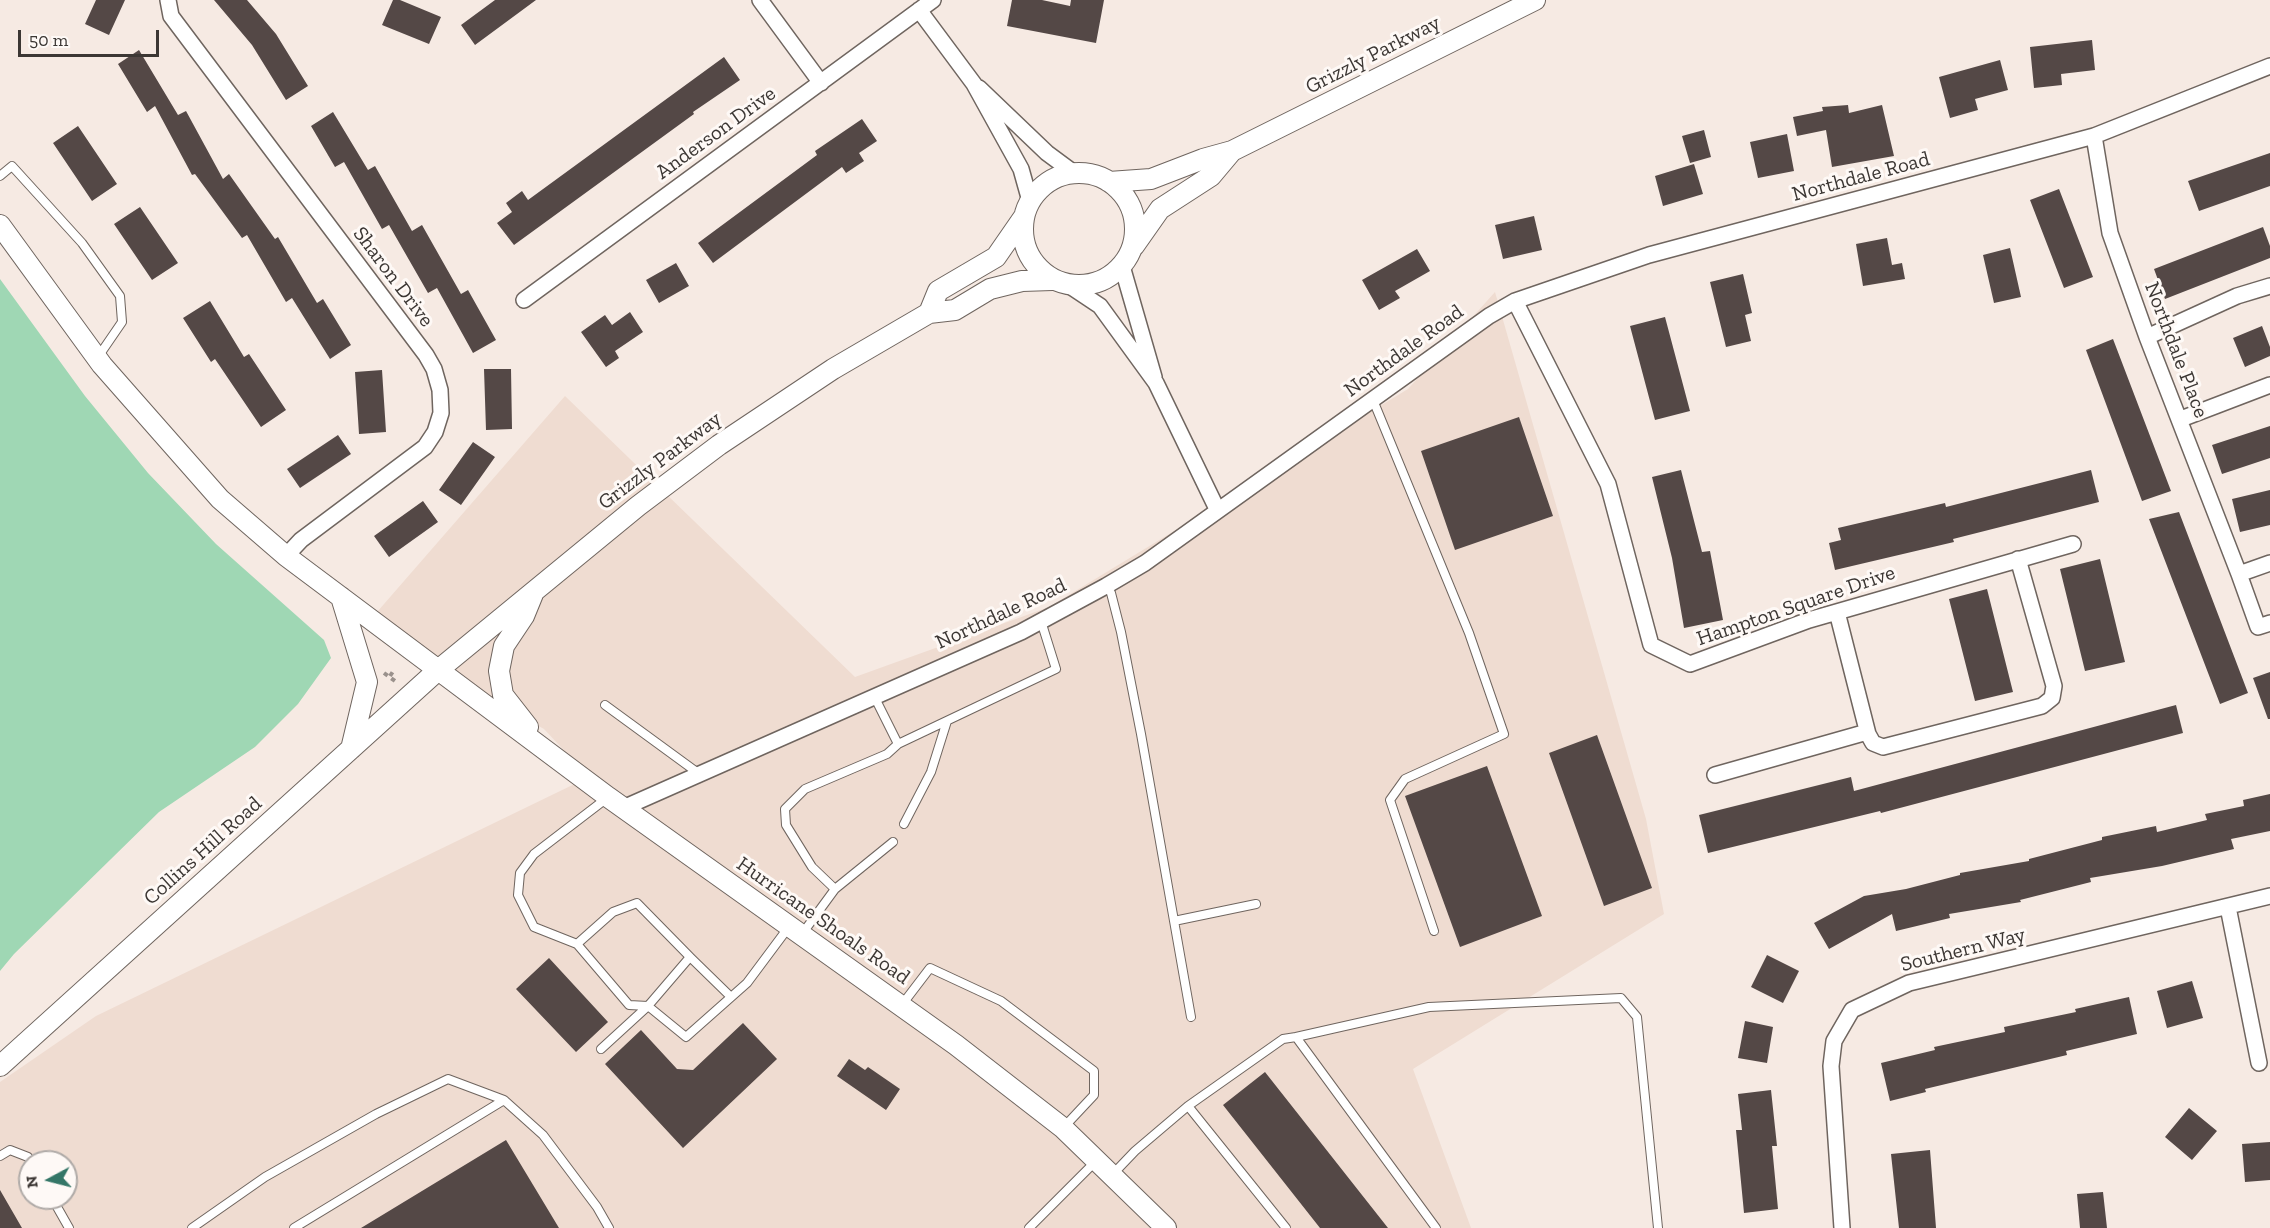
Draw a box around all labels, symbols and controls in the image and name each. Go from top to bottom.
street label: Grizzly Parkway [1301,10,1445,100]
scale bar [21,18,162,56]
text: 50 m [29,29,68,51]
street label: Anderson Drive [651,81,781,185]
street label: Northdale Road [1790,147,1932,207]
street label: Sharon Drive [347,222,439,332]
street label: Northdale Place [2139,279,2213,421]
street label: Northdale Road [1339,299,1469,403]
street label: Grizzly Parkway [593,406,727,516]
street label: Hampton Square Drive [1694,560,1898,652]
street label: Northdale Road [932,573,1070,655]
street label: Collins Hill Road [139,791,267,911]
street label: Hurricane Shoals Road [731,852,915,990]
street label: Southern Way [1898,922,2028,978]
north arrow [18,1150,78,1210]
text: N [21,1175,42,1189]

